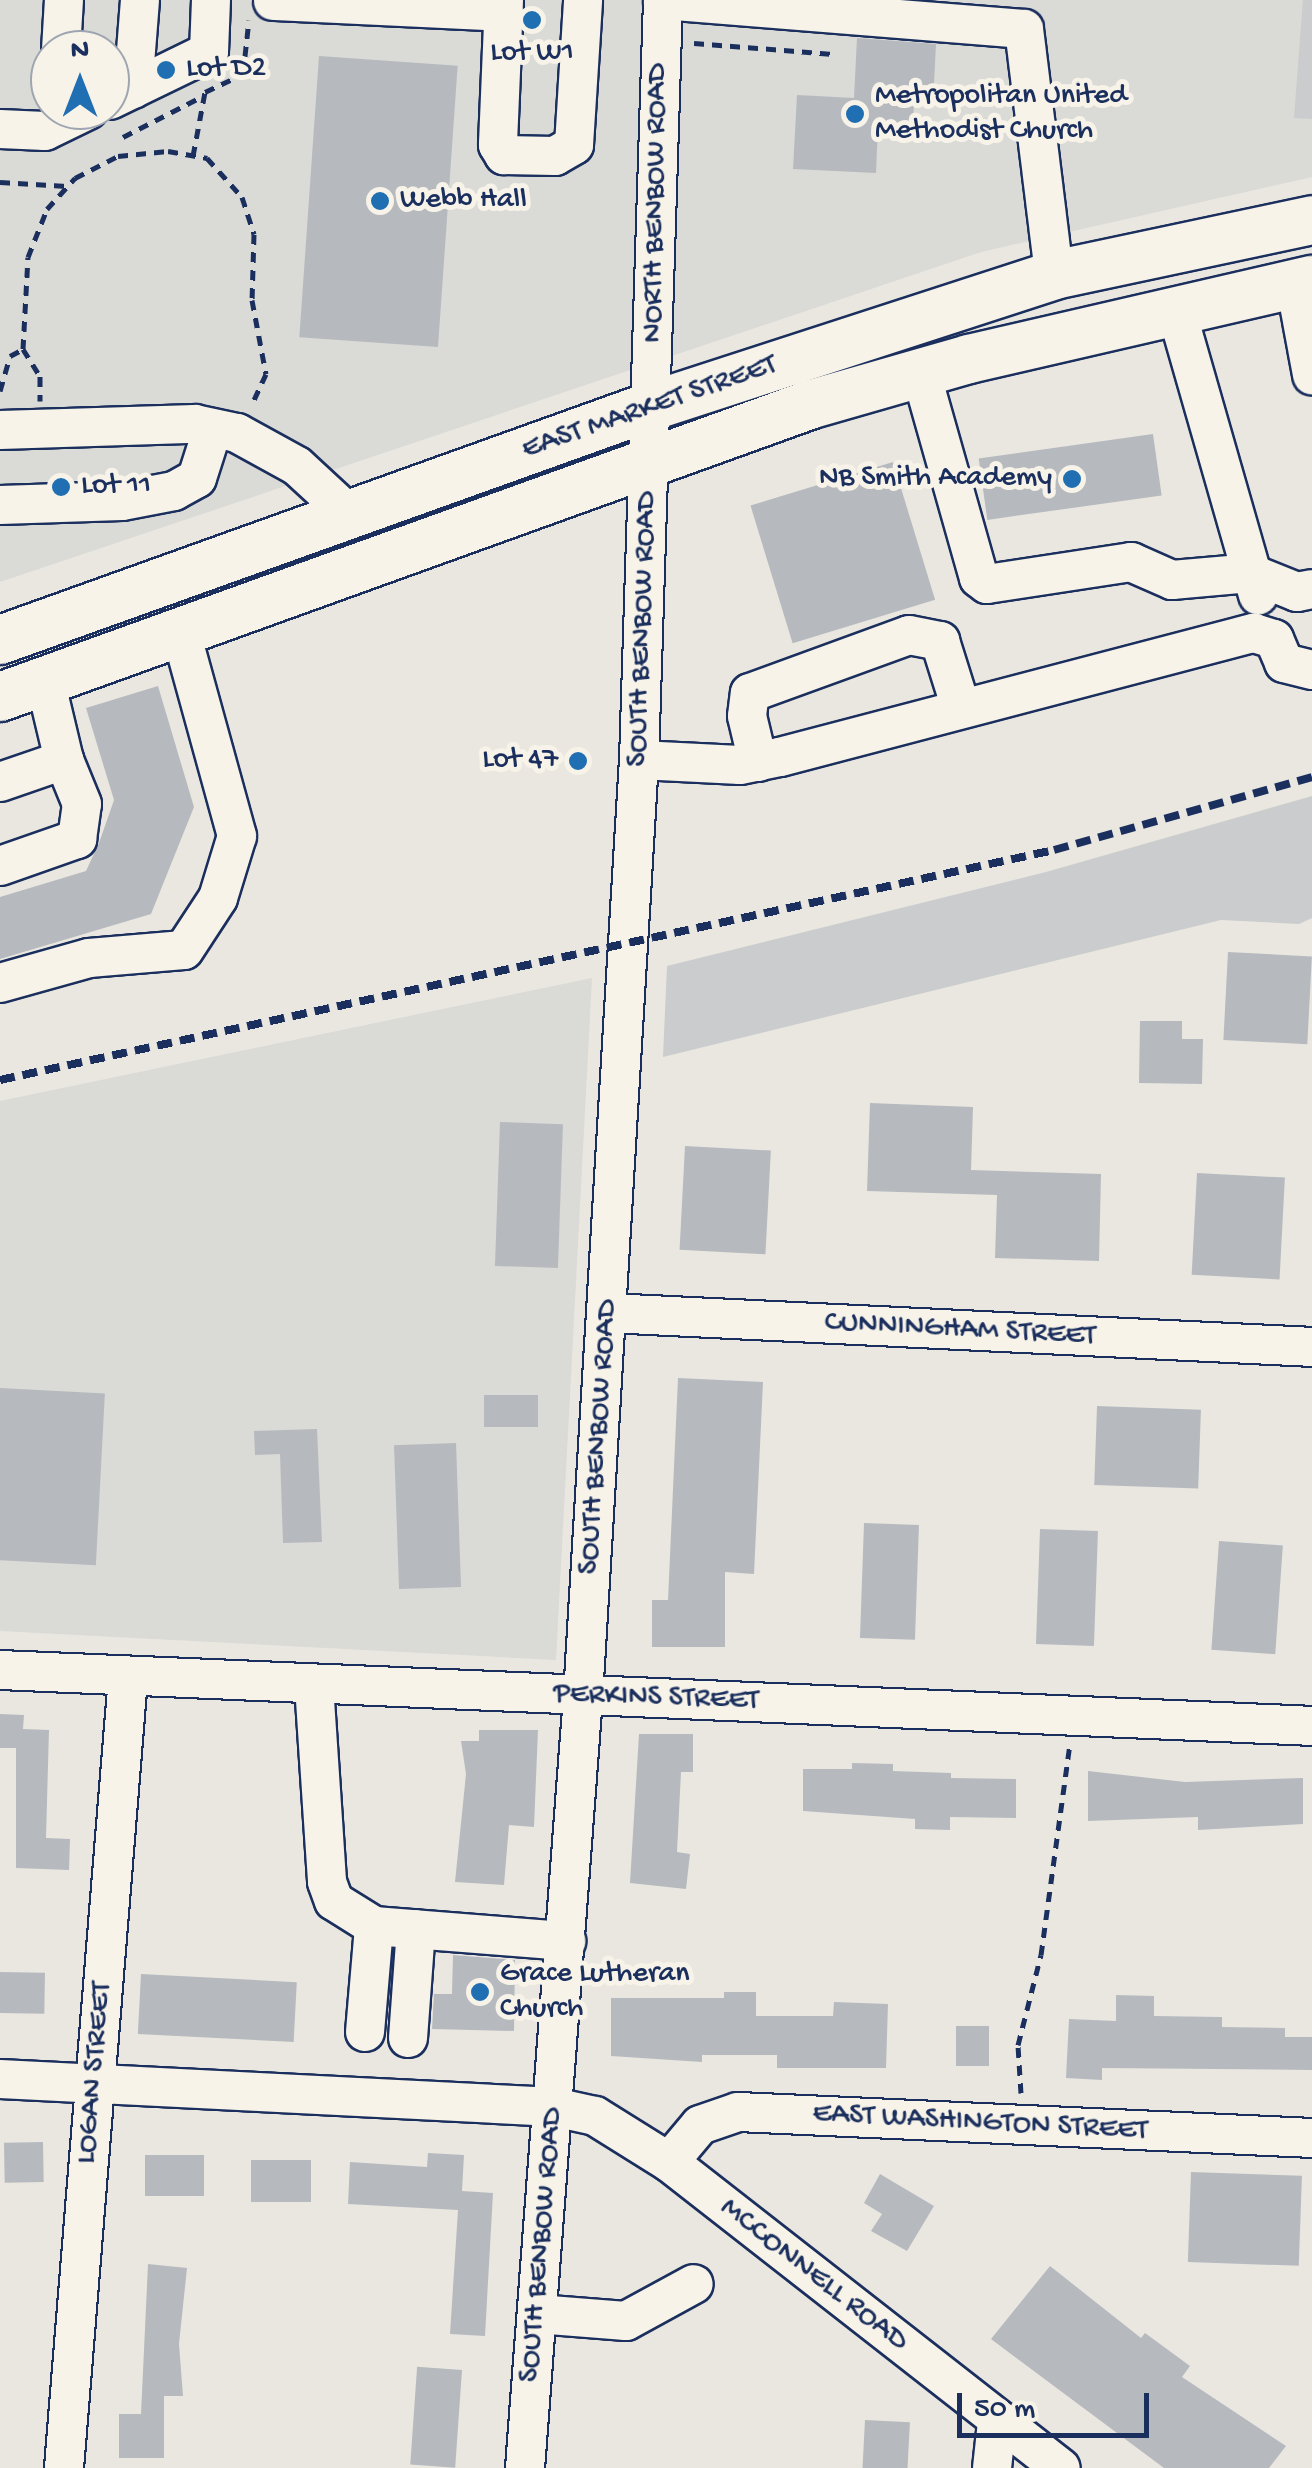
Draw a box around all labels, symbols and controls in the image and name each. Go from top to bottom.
marker: Lot W1 [521,9,543,31]
north arrow [30,30,130,130]
text: N [71,35,89,68]
place label: Lot W1 [490,36,574,72]
place label: Lot D2 [186,52,266,88]
marker: Lot D2 [155,59,177,81]
street label: NORTH BENBOW ROAD [637,63,677,343]
place label: Metropolitan United Methodist Church [875,79,1127,150]
marker: Metropolitan United Methodist Church [844,103,866,125]
place label: Webb Hall [400,183,527,219]
marker: Webb Hall [369,190,391,212]
street label: EAST MARKET STREET [518,348,782,470]
place label: NB Smith Academy [819,461,1052,497]
marker: NB Smith Academy [1061,468,1083,490]
place label: Lot 11 [81,469,151,505]
marker: Lot 11 [50,476,72,498]
street label: SOUTH BENBOW ROAD [621,491,667,767]
place label: Lot 47 [482,743,558,779]
marker: Lot 47 [567,750,589,772]
street label: SOUTH BENBOW ROAD [572,1298,628,1576]
street label: CUNNINGHAM STREET [824,1306,1096,1356]
street label: PERKINS STREET [553,1677,759,1721]
place label: Grace Lutheran Church [500,1957,689,2028]
street label: LOGAN STREET [70,1981,122,2165]
marker: Grace Lutheran Church [469,1981,491,2003]
street label: EAST WASHINGTON STREET [812,2097,1148,2151]
street label: SOUTH BENBOW ROAD [513,2106,573,2384]
street label: MCCONNELL ROAD [712,2191,914,2361]
scale bar [962,2373,1154,2435]
text: 50 m [974,2393,1035,2428]

